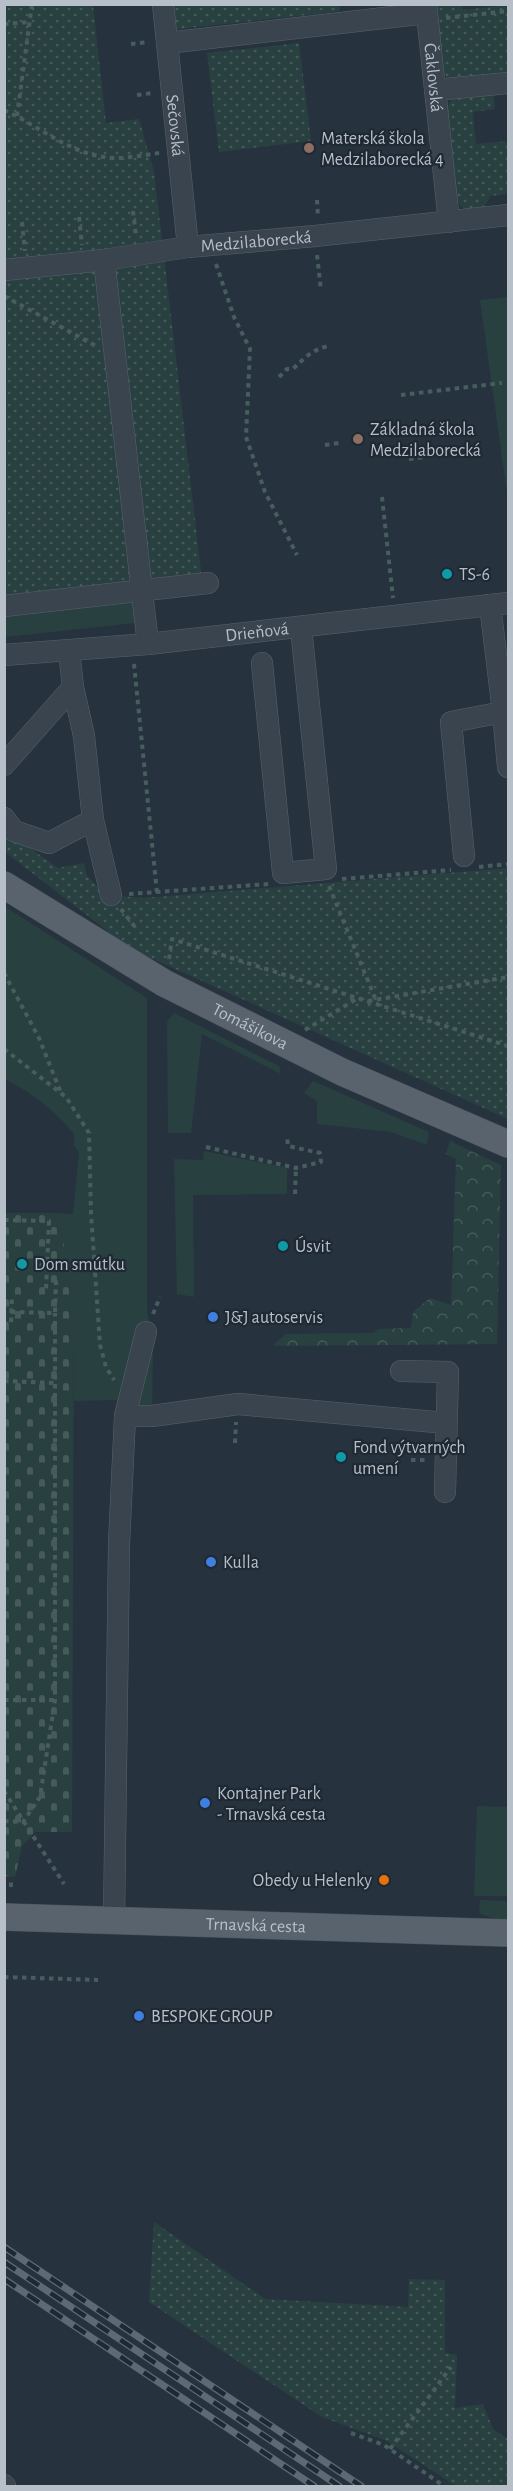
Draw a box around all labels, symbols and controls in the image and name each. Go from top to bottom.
street label: Čaklovská [420,42,445,113]
street label: Sečovská [162,93,187,157]
place label: Materská škola Medzilaborecká 4 [321,130,444,169]
marker: Materská škola Medzilaborecká 4 [302,141,316,155]
street label: Medzilaborecká [200,228,313,256]
place label: Základná škola Medzilaborecká [370,421,481,460]
marker: Základná škola Medzilaborecká [351,432,365,446]
place label: TS-6 [459,566,490,584]
marker: TS-6 [440,567,454,581]
street label: Drieňová [224,620,290,645]
street label: Tomášikova [209,1001,291,1053]
place label: Úsvit [295,1235,331,1256]
marker: Úsvit [276,1239,290,1253]
place label: Dom smútku [34,1256,125,1274]
marker: Dom smútku [15,1257,29,1271]
place label: J&J autoservis [225,1309,323,1327]
marker: J&J autoservis [206,1310,220,1324]
place label: Fond výtvarných umení [353,1439,466,1478]
marker: Fond výtvarných umení [334,1450,348,1464]
place label: Kulla [223,1554,259,1572]
marker: Kulla [204,1555,218,1569]
place label: Kontajner Park - Trnavská cesta [217,1785,326,1824]
marker: Kontajner Park - Trnavská cesta [198,1796,212,1810]
place label: Obedy u Helenky [253,1872,372,1890]
marker: Obedy u Helenky [377,1873,391,1887]
street label: Trnavská cesta [205,1915,306,1937]
place label: BESPOKE GROUP [151,2008,273,2026]
marker: BESPOKE GROUP [132,2009,146,2023]

